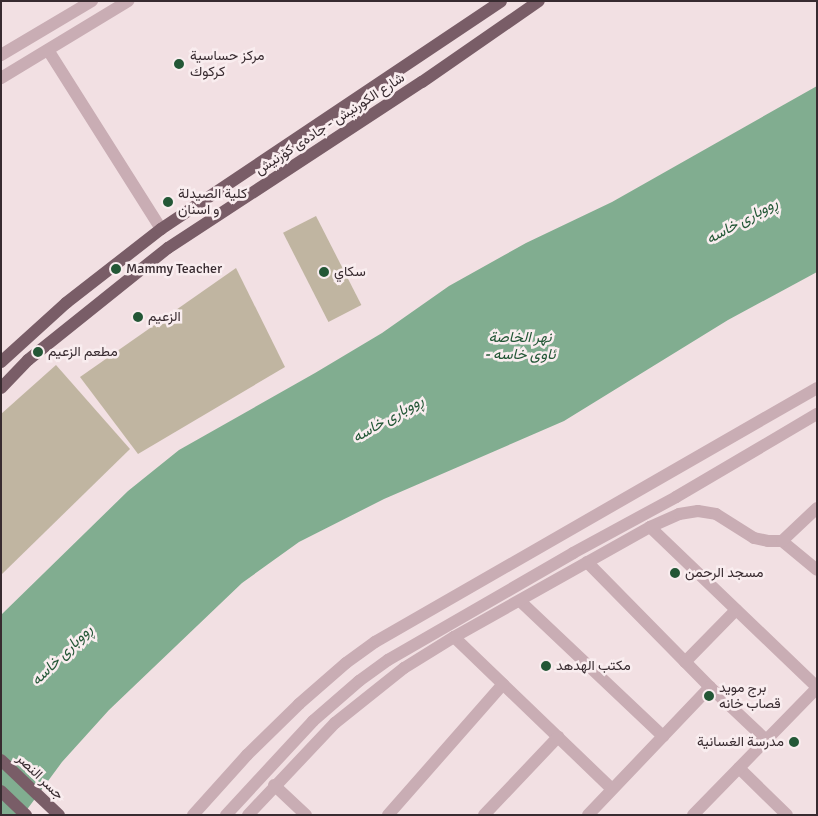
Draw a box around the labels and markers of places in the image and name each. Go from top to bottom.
place label: مركز حساسية كركوك [190,48,265,80]
marker: مركز حساسية كركوك [172,57,186,71]
place label: كلية الصيدلة و اسنان [178,186,247,218]
marker: كلية الصيدلة و اسنان [162,196,174,208]
place label: Mammy Teacher [126,261,222,277]
marker: Mammy Teacher [110,263,122,275]
place label: سكاي [334,264,366,280]
marker: سكاي [318,266,330,278]
place label: الزعيم [148,309,181,325]
marker: الزعيم [132,311,144,323]
place label: مطعم الزعيم [48,344,118,360]
marker: مطعم الزعيم [32,346,44,358]
place label: مسجد الرحمن [685,565,763,581]
marker: مسجد الرحمن [669,567,681,579]
place label: مكتب الهدهد [556,658,631,674]
marker: مكتب الهدهد [540,660,552,672]
place label: برج مويد قصاب خانه [719,680,781,712]
marker: برج مويد قصاب خانه [703,690,715,702]
place label: مدرسة الغسانية [697,734,784,750]
marker: مدرسة الغسانية [788,736,800,748]

